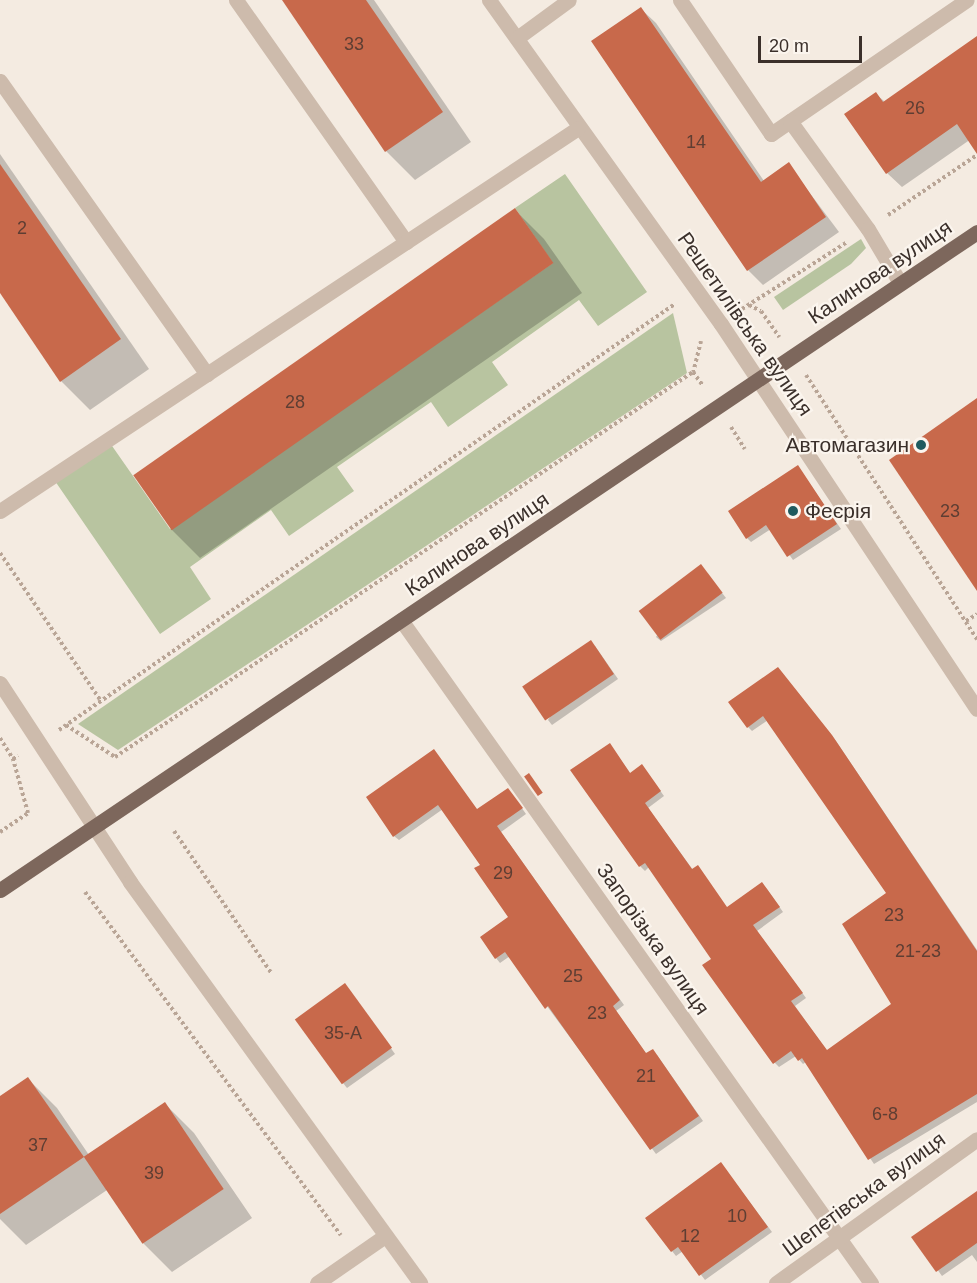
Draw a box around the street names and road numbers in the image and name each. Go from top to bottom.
street label: Калинова вулиця [803,215,957,329]
street label: Решетилівська вулиця [672,227,818,421]
street label: Калинова вулиця [400,487,554,601]
street label: Запорізька вулиця [591,858,715,1020]
street label: Шепетівська вулиця [778,1126,950,1262]

